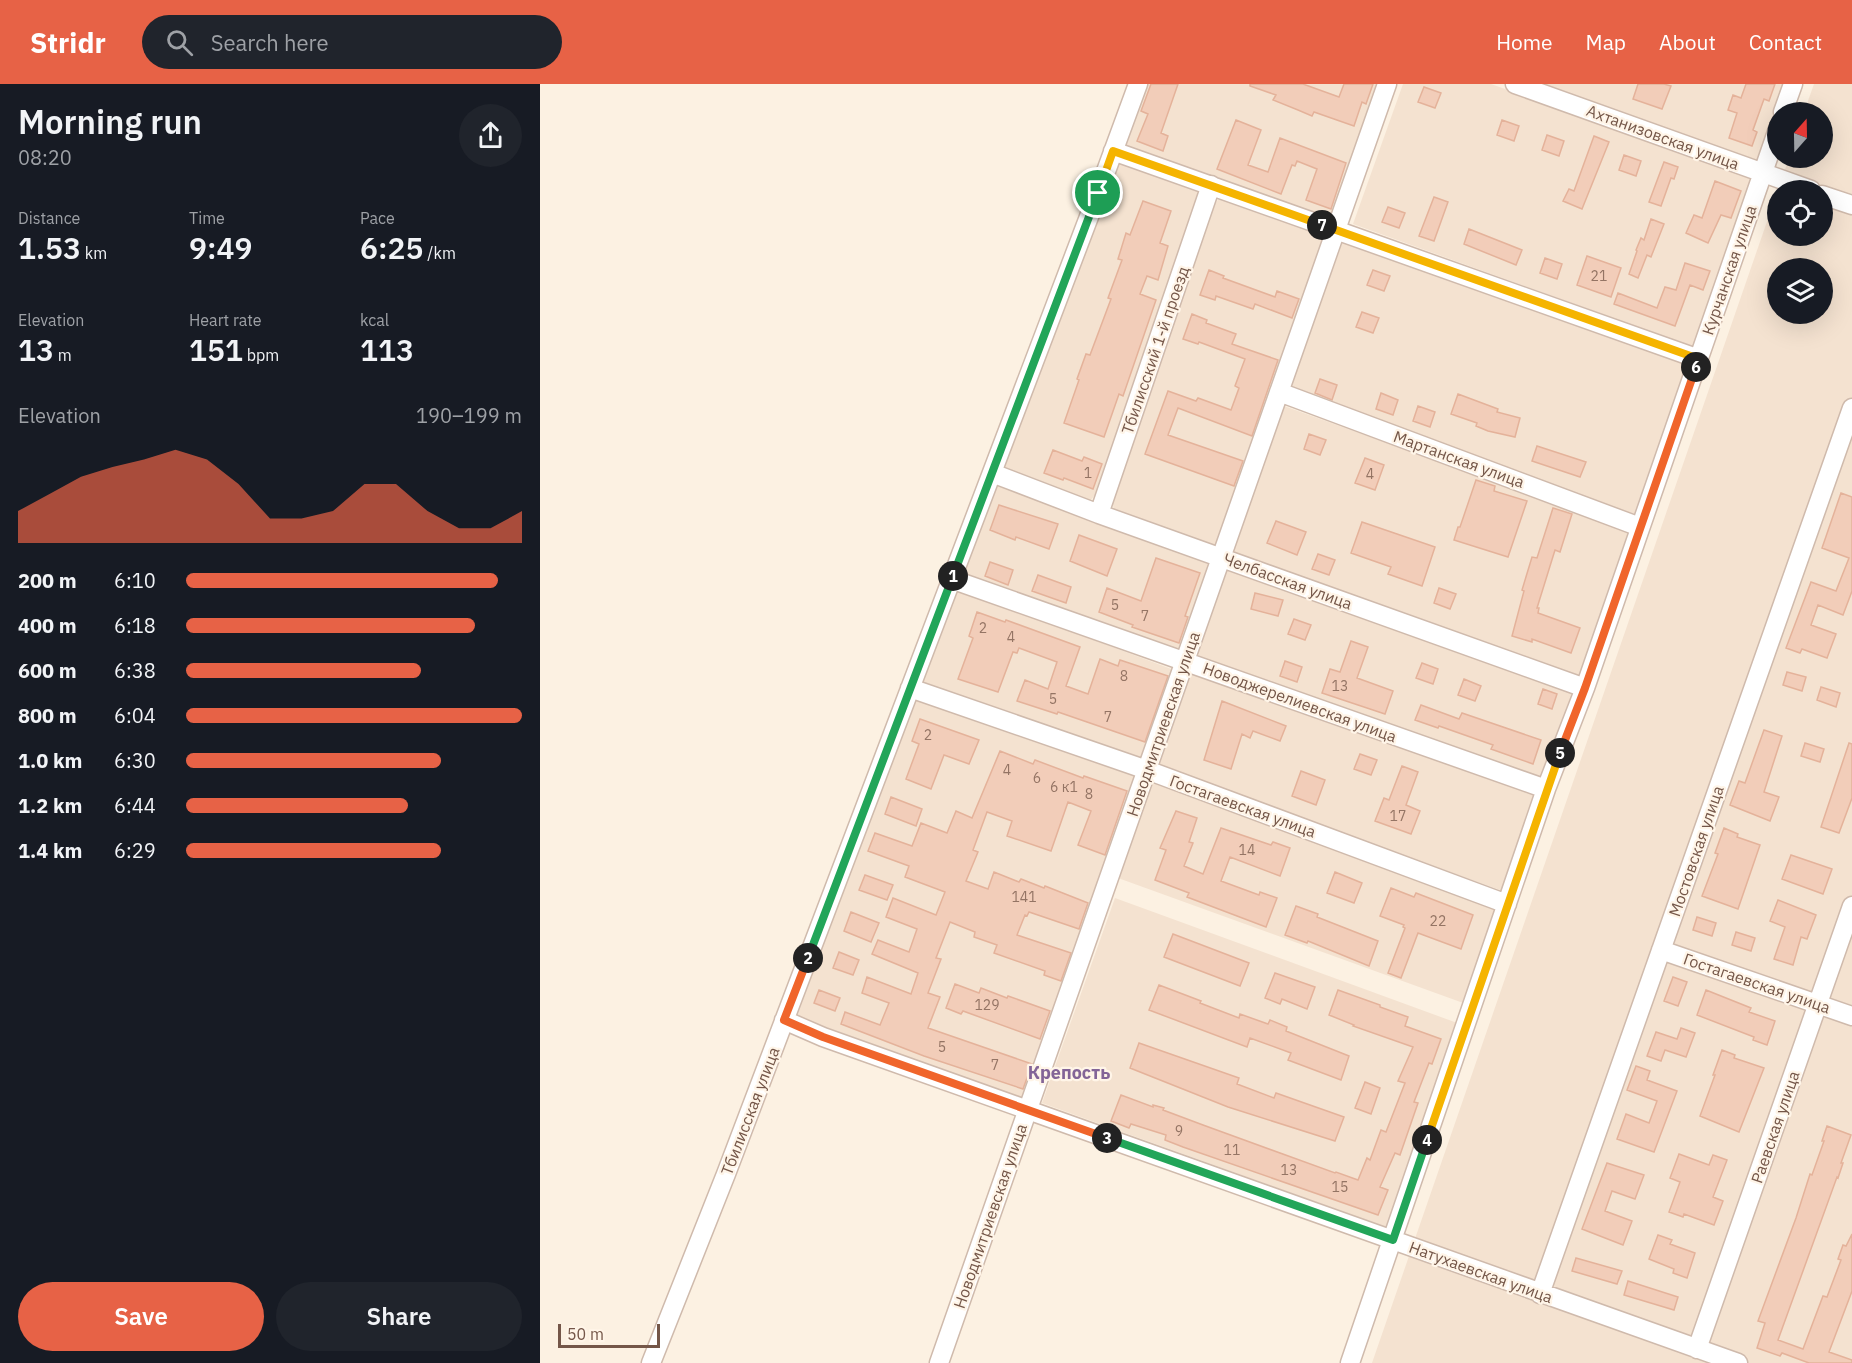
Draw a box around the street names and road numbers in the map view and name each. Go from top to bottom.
street label: Ахтанизовская улица [1584,100,1742,174]
street label: Курчанская улица [1697,202,1761,338]
street label: Тбилисский 1-й проезд [1117,263,1193,437]
street label: Мартанская улица [1391,426,1528,492]
street label: Челбасская улица [1221,548,1356,614]
street label: Новодмитриевская улица [1122,629,1204,819]
street label: Новоджерелиевская улица [1200,658,1400,747]
street label: Гостагаевская улица [1167,770,1319,842]
street label: Мостовская улица [1664,782,1728,919]
street label: Гостагаевская улица [1681,948,1834,1018]
street label: Тбилисская улица [716,1044,784,1178]
street label: Раевская улица [1746,1068,1804,1186]
street label: Новодмитриевская улица [949,1121,1031,1311]
street label: Натухаевская улица [1406,1237,1556,1307]

